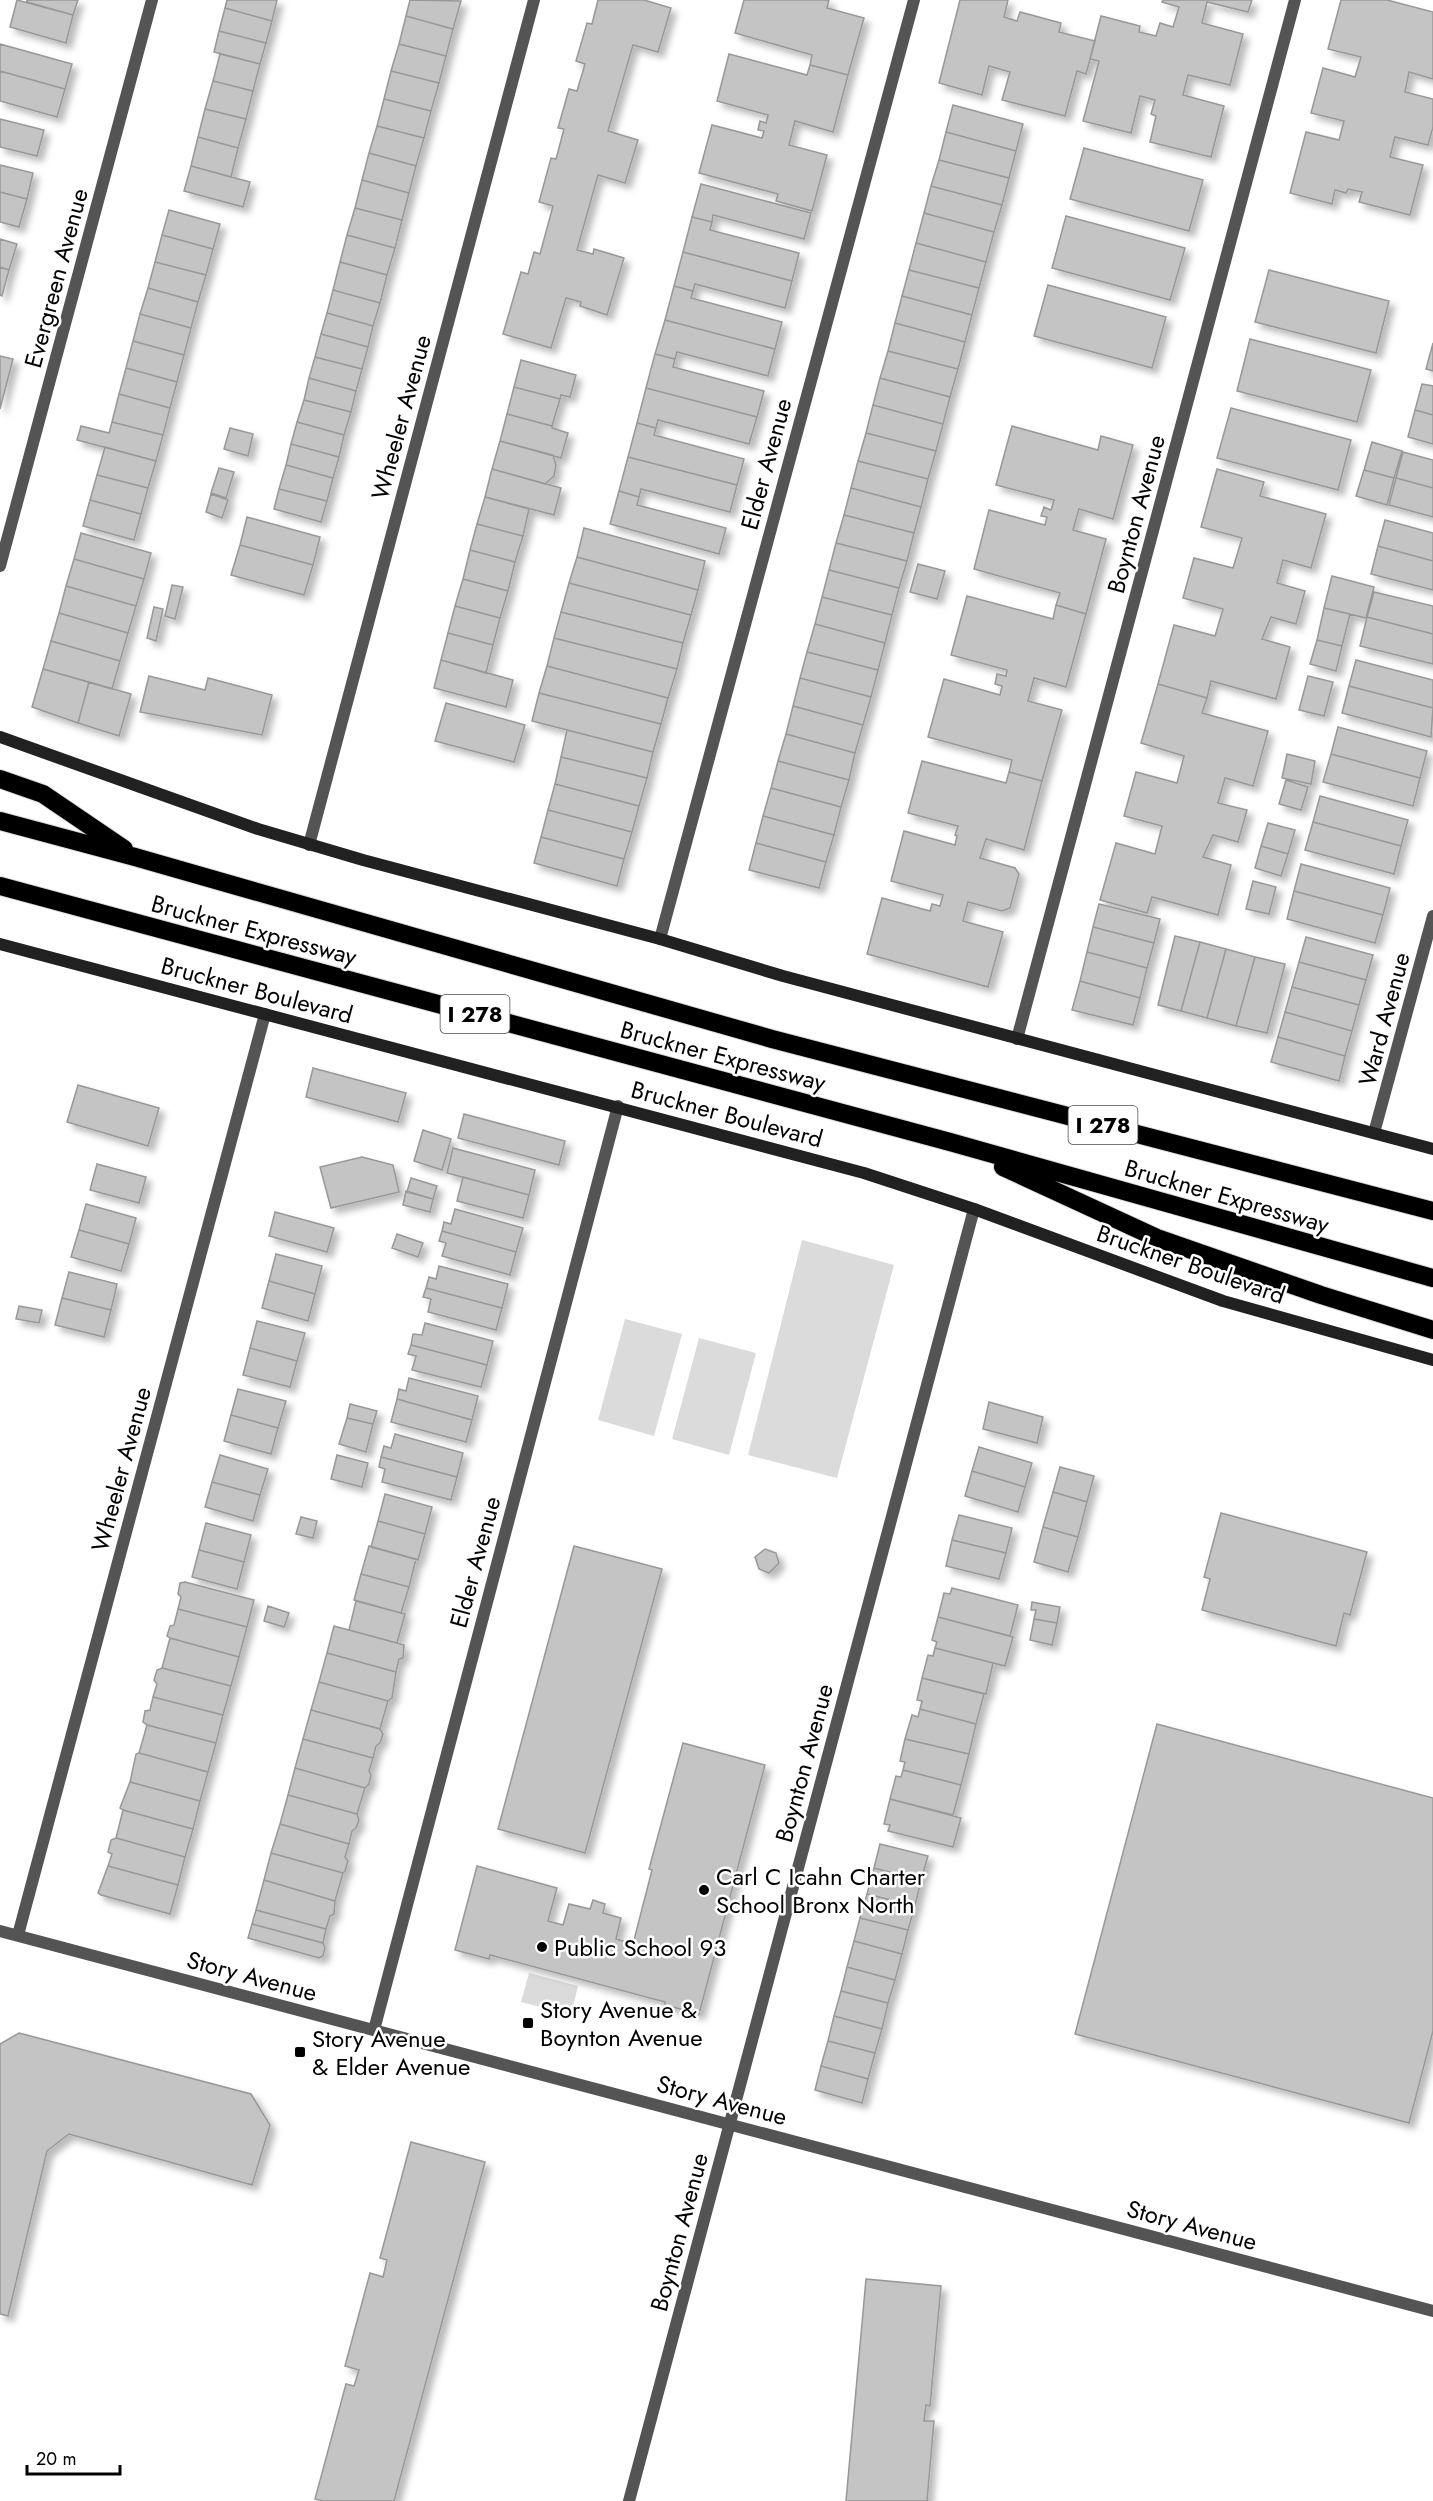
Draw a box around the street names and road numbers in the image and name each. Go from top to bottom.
street label: Evergreen Avenue [15,184,97,372]
street label: Wheeler Avenue [362,331,440,503]
street label: Elder Avenue [732,394,800,534]
street label: Boynton Avenue [1098,431,1174,597]
street label: Bruckner Expressway [147,886,361,974]
street label: Bruckner Boulevard [157,948,357,1032]
street label: Ward Avenue [1349,948,1419,1090]
road number: I 278 [440,995,510,1033]
street label: Bruckner Expressway [616,1012,830,1100]
street label: Bruckner Boulevard [627,1072,827,1156]
road number: I 278 [1068,1106,1138,1144]
street label: Bruckner Expressway [1121,1150,1334,1242]
street label: Bruckner Boulevard [1092,1215,1290,1313]
street label: Wheeler Avenue [82,1383,160,1555]
street label: Elder Avenue [441,1492,509,1632]
street label: Boynton Avenue [766,1680,842,1846]
street label: Story Avenue [183,1942,321,2010]
street label: Story Avenue [653,2066,791,2134]
street label: Boynton Avenue [641,2149,717,2315]
street label: Story Avenue [1123,2191,1261,2259]

